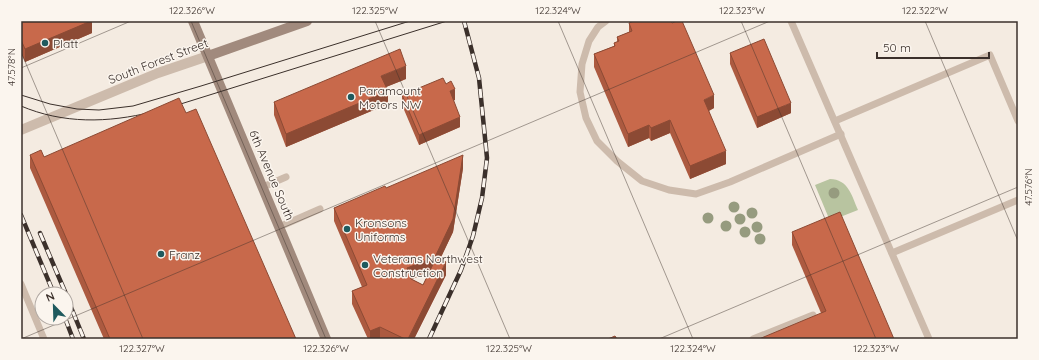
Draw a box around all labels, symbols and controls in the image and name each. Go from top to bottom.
text: 122.326°W [169,4,215,17]
text: 122.325°W [352,4,398,17]
text: 122.324°W [535,4,581,17]
text: 122.323°W [719,4,765,17]
text: 122.322°W [902,4,948,17]
scale bar [877,34,989,60]
street label: South Forest Street [106,35,210,87]
place label: Platt [53,36,78,51]
marker: Platt [40,38,50,48]
text: 50 m [883,40,911,55]
text: 47.578°N [5,48,18,86]
place label: Paramount Motors NW [359,83,422,112]
marker: Paramount Motors NW [346,92,356,102]
street label: 6th Avenue South [246,128,298,222]
text: 47.576°N [1022,168,1035,206]
place label: Kronsons Uniforms [355,215,407,244]
marker: Kronsons Uniforms [342,224,352,234]
place label: Franz [169,247,200,262]
marker: Franz [156,249,166,259]
place label: Veterans Northwest Construction [373,251,483,280]
marker: Veterans Northwest Construction [360,260,370,270]
north arrow [34,286,74,326]
text: N [44,289,57,305]
text: 122.327°W [119,342,165,355]
text: 122.326°W [303,342,349,355]
text: 122.325°W [486,342,532,355]
text: 122.324°W [670,342,716,355]
text: 122.323°W [853,342,899,355]

